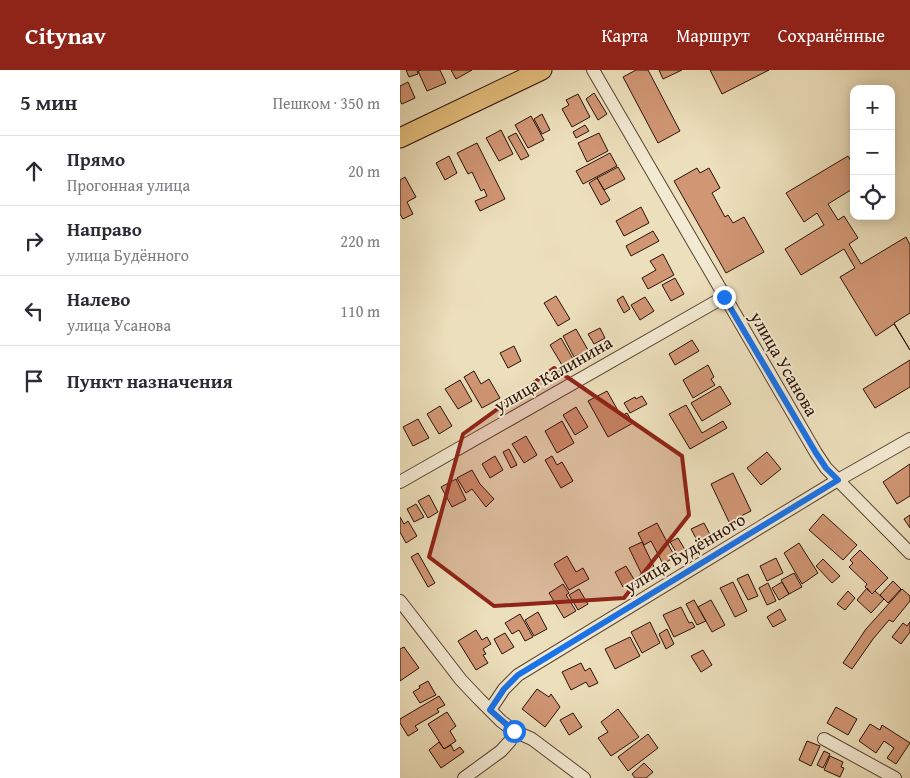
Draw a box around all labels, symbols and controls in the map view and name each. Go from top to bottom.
text: Citynav [25,18,106,53]
text: Карта [602,22,648,49]
text: Маршрут [676,22,750,49]
text: Сохранённые [778,22,885,49]
map controls [850,85,895,220]
button: + [850,85,895,130]
text: 5 мин [20,87,77,118]
text: Пешком · 350 m [273,91,380,115]
button: − [850,130,895,175]
text: Прямо [67,145,125,173]
icon: ahead [20,157,48,185]
text: 20 m [348,159,380,183]
text: Прогонная улица [67,173,190,197]
button: locate [850,175,895,220]
text: Направо [67,215,142,243]
icon: right [20,227,48,255]
text: 220 m [340,229,380,253]
text: улица Будённого [67,243,189,267]
text: Налево [67,285,130,313]
route end [713,286,736,309]
icon: left [20,297,48,325]
text: 110 m [340,299,380,323]
street label: улица Усанова [743,305,826,422]
text: улица Усанова [67,313,171,337]
street label: улица Калинина [488,328,617,419]
icon: arrive [20,367,48,395]
text: Пункт назначения [67,367,233,395]
street label: улица Будённого [618,506,750,600]
route start [503,720,526,743]

